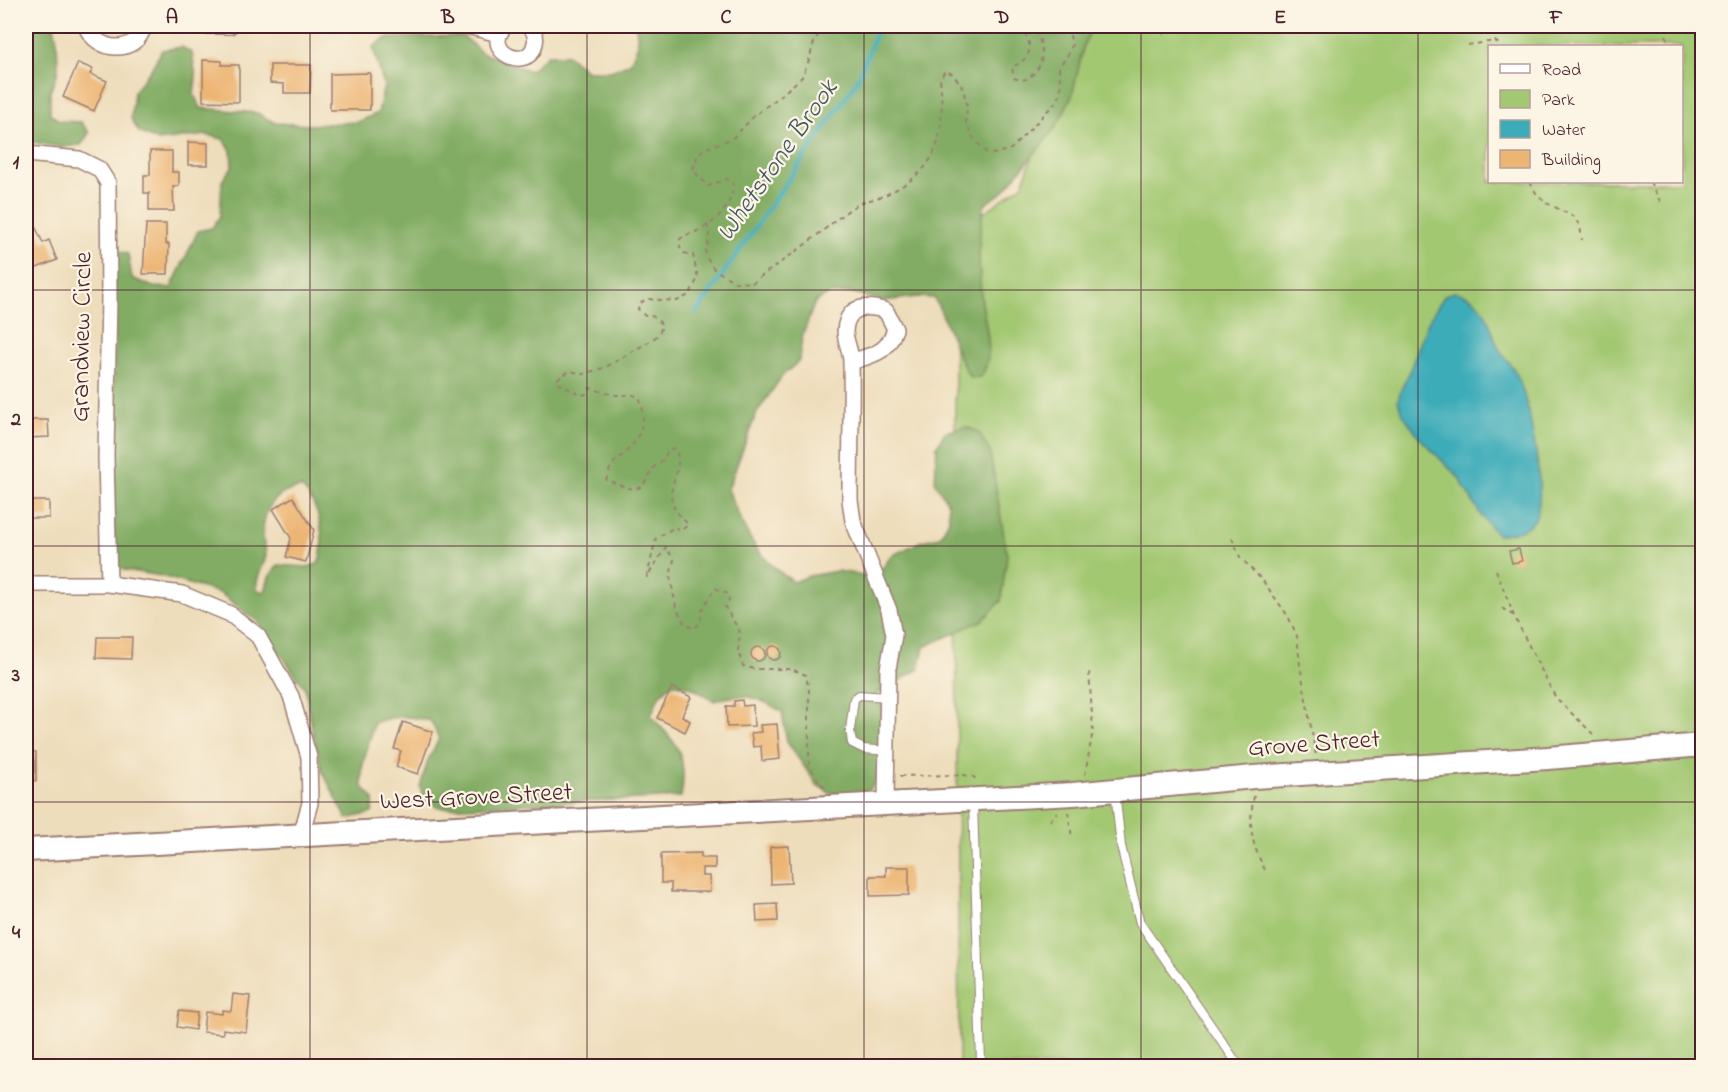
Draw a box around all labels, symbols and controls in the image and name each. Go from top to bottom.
text: A [166,4,178,33]
text: B [440,4,455,33]
text: C [721,4,732,33]
text: D [994,4,1009,33]
text: E [1274,4,1286,33]
text: F [1549,4,1563,33]
legend [1488,45,1683,183]
text: Road [1542,58,1581,84]
water label: Whetstone Brook [708,71,849,250]
text: Park [1542,88,1575,114]
text: Water [1542,118,1586,144]
text: Building [1541,148,1601,175]
text: 1 [13,149,20,178]
street label: Grandview Circle [63,251,103,422]
text: 2 [10,406,21,435]
text: 3 [11,662,20,691]
street label: Grove Street [1247,721,1382,769]
street label: West Grove Street [379,774,573,822]
text: 4 [12,919,21,948]

